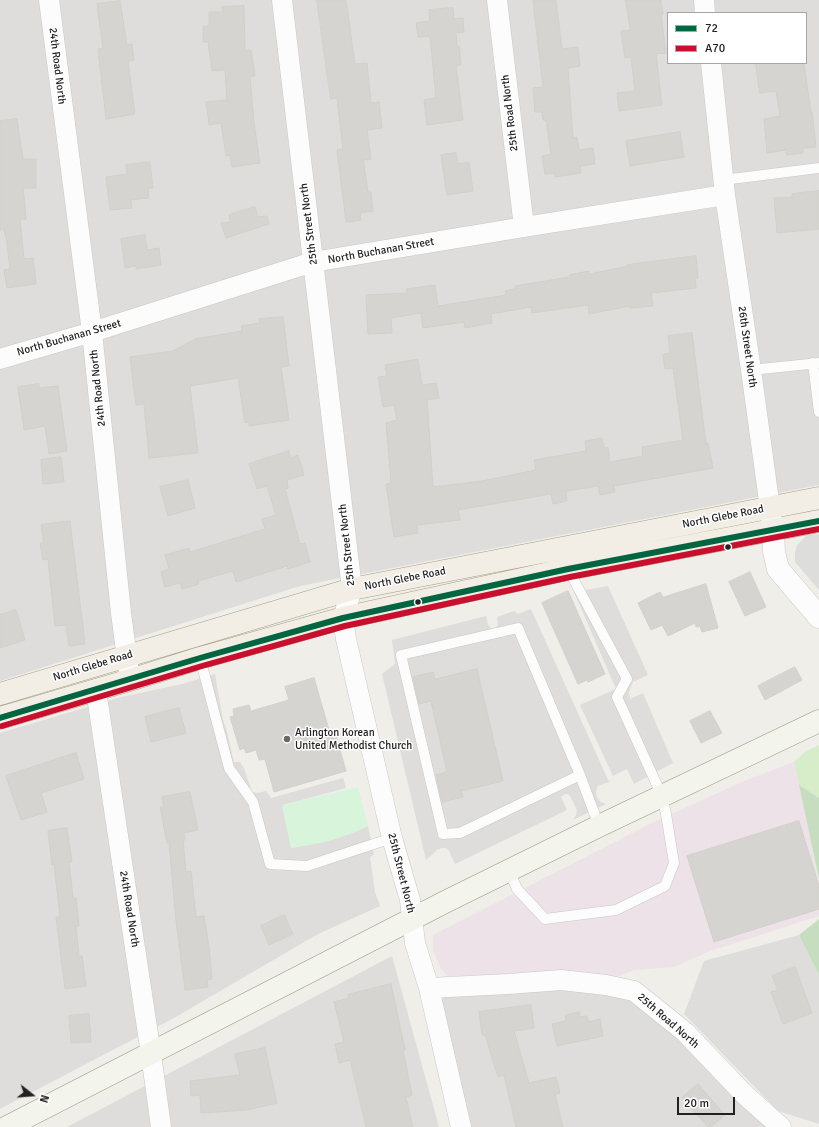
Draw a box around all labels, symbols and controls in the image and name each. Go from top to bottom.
legend [667,12,807,64]
text: 72 [705,21,718,36]
street label: 24th Road North [46,27,68,105]
text: A70 [705,41,725,56]
street label: 25th Road North [499,74,521,152]
street label: 25th Street North [297,182,321,266]
street label: North Buchanan Street [327,235,435,267]
street label: 26th Street North [735,305,759,389]
street label: North Buchanan Street [15,317,123,359]
street label: 24th Road North [87,349,109,427]
street label: 25th Street North [336,503,358,587]
street label: North Glebe Road [681,503,765,531]
unlabelled marker [723,542,733,552]
street label: North Glebe Road [363,565,447,593]
unlabelled marker [413,597,423,607]
street label: North Glebe Road [52,648,134,684]
place label: Arlington Korean United Methodist Church [295,726,412,752]
marker: Arlington Korean United Methodist Church [282,734,292,744]
street label: 25th Street North [385,831,417,915]
street label: 24th Road North [116,870,142,948]
street label: 25th Road North [634,991,702,1051]
north arrow [12,1075,52,1115]
scale bar [679,1089,737,1115]
text: N [37,1093,51,1104]
text: 20 m [684,1096,709,1111]

